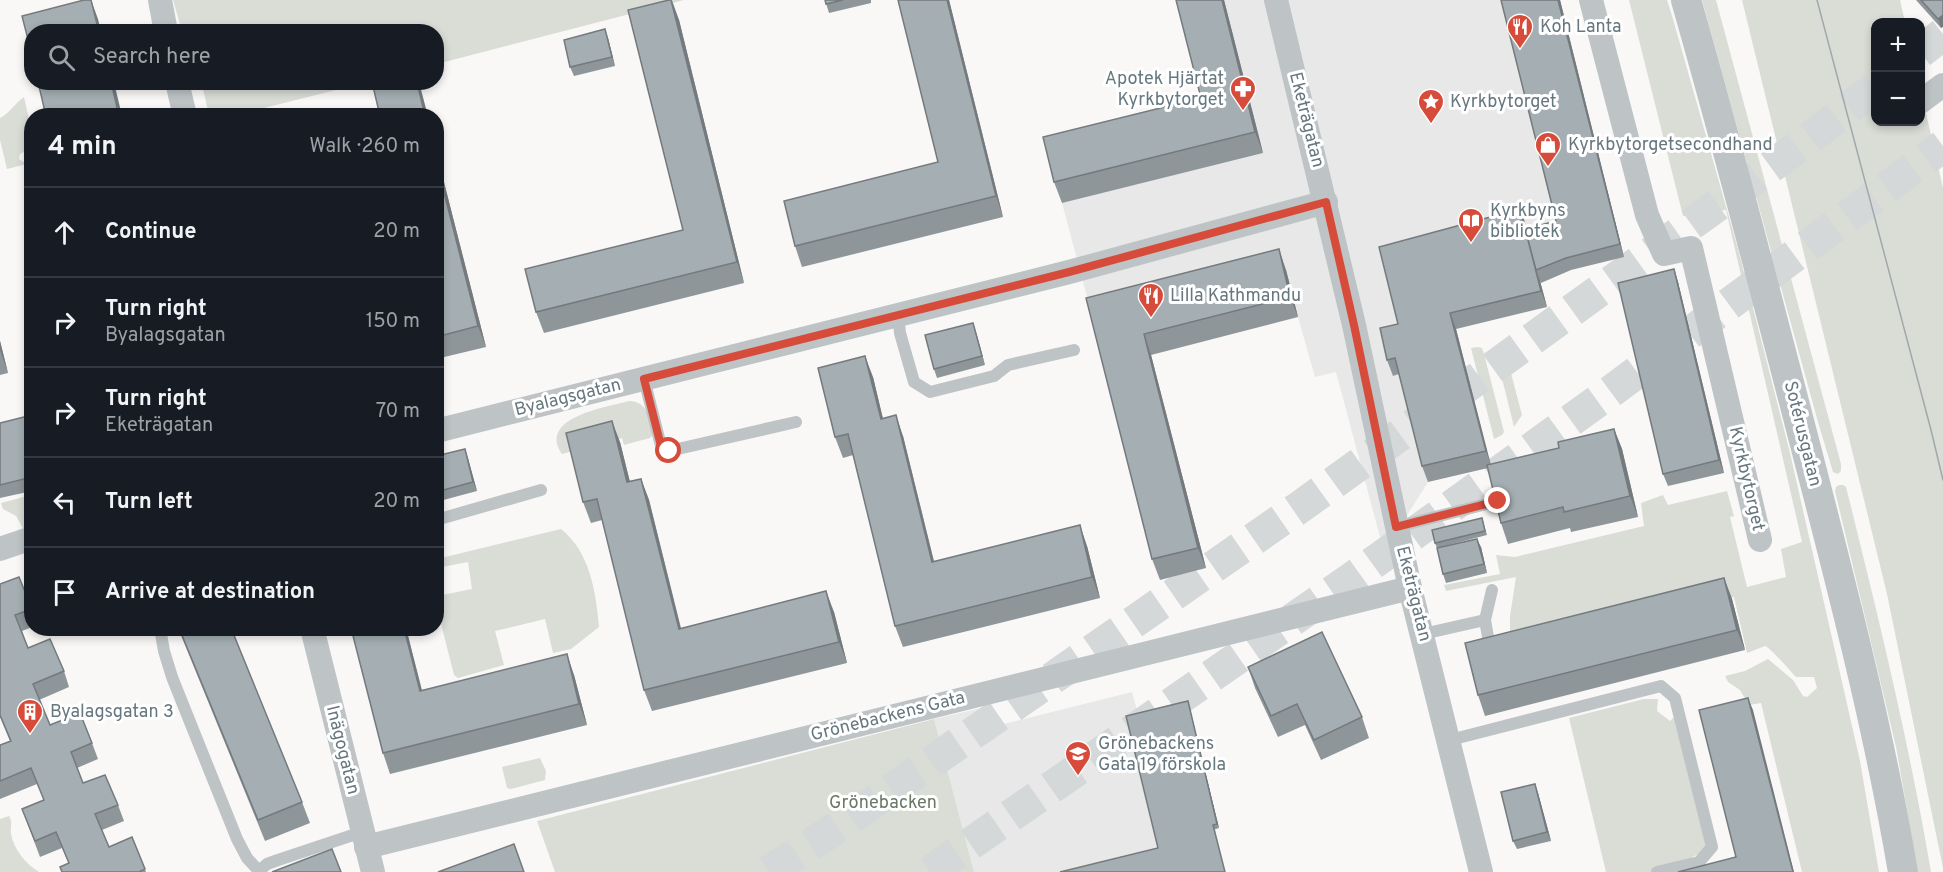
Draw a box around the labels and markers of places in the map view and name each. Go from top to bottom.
restaurant icon: Koh Lanta [1505,12,1535,50]
place label: Koh Lanta [1540,16,1622,39]
place label: Apotek Hjärtat Kyrkbytorget [1105,68,1224,112]
pharmacy icon: Apotek Hjärtat Kyrkbytorget [1228,74,1258,112]
place icon: Kyrkbytorget [1416,87,1446,125]
place label: Kyrkbytorget [1450,91,1557,114]
shop icon: Kyrkbytorgetsecondhand [1533,130,1563,168]
place label: Kyrkbytorgetsecondhand [1568,134,1773,157]
place label: Kyrkbyns bibliotek [1490,200,1566,244]
library icon: Kyrkbyns bibliotek [1456,206,1486,244]
restaurant icon: Lilla Kathmandu [1136,281,1166,319]
place label: Lilla Kathmandu [1170,285,1301,308]
building icon: Byalagsgatan 3 [15,697,45,735]
place label: Byalagsgatan 3 [50,701,174,724]
place label: Grönebackens Gata 19 förskola [1098,733,1226,777]
school or university icon: Grönebackens Gata 19 förskola [1063,739,1093,777]

